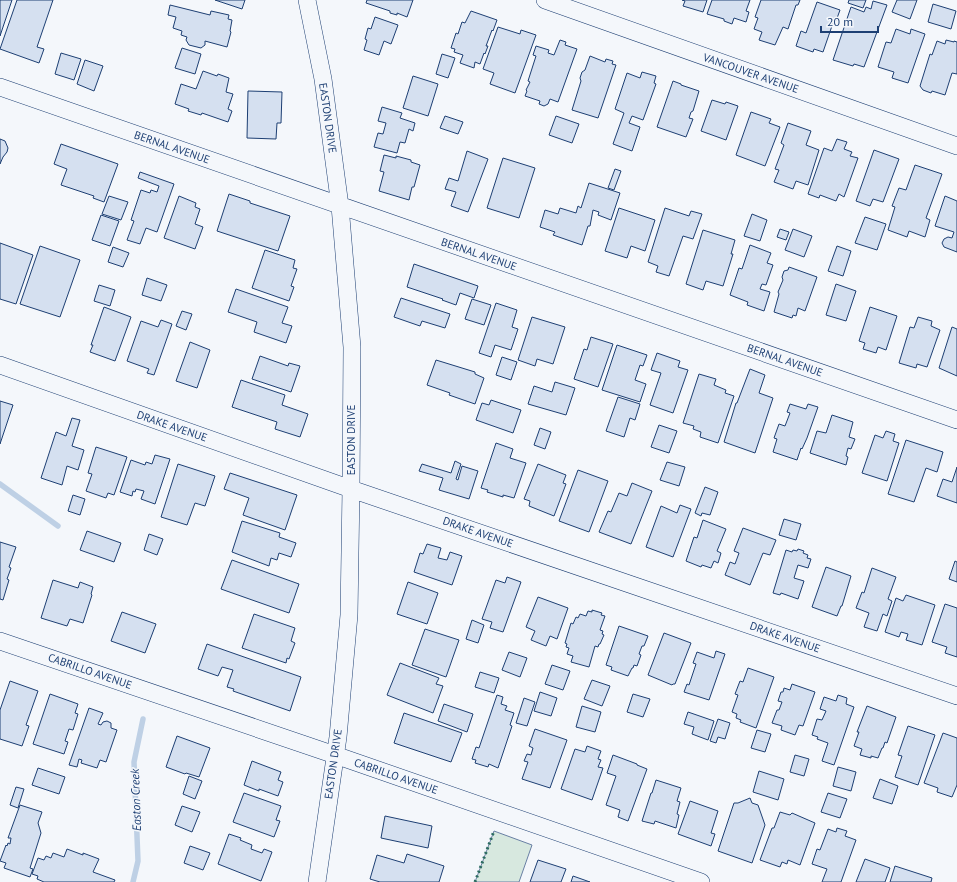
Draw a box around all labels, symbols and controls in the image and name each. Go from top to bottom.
scale bar [821,8,878,34]
text: 20 m [827,14,853,29]
street label: VANCOUVER AVENUE [700,50,801,96]
street label: EASTON DRIVE [316,82,340,154]
street label: BERNAL AVENUE [132,128,212,167]
street label: BERNAL AVENUE [439,235,519,274]
street label: BERNAL AVENUE [745,341,825,380]
street label: EASTON DRIVE [344,405,358,475]
street label: DRAKE AVENUE [135,407,209,445]
street label: DRAKE AVENUE [441,513,515,551]
street label: DRAKE AVENUE [748,618,822,656]
street label: CABRILLO AVENUE [46,650,134,692]
street label: EASTON DRIVE [321,728,345,800]
street label: CABRILLO AVENUE [352,755,440,797]
water label: Easton Creek [127,768,144,832]

